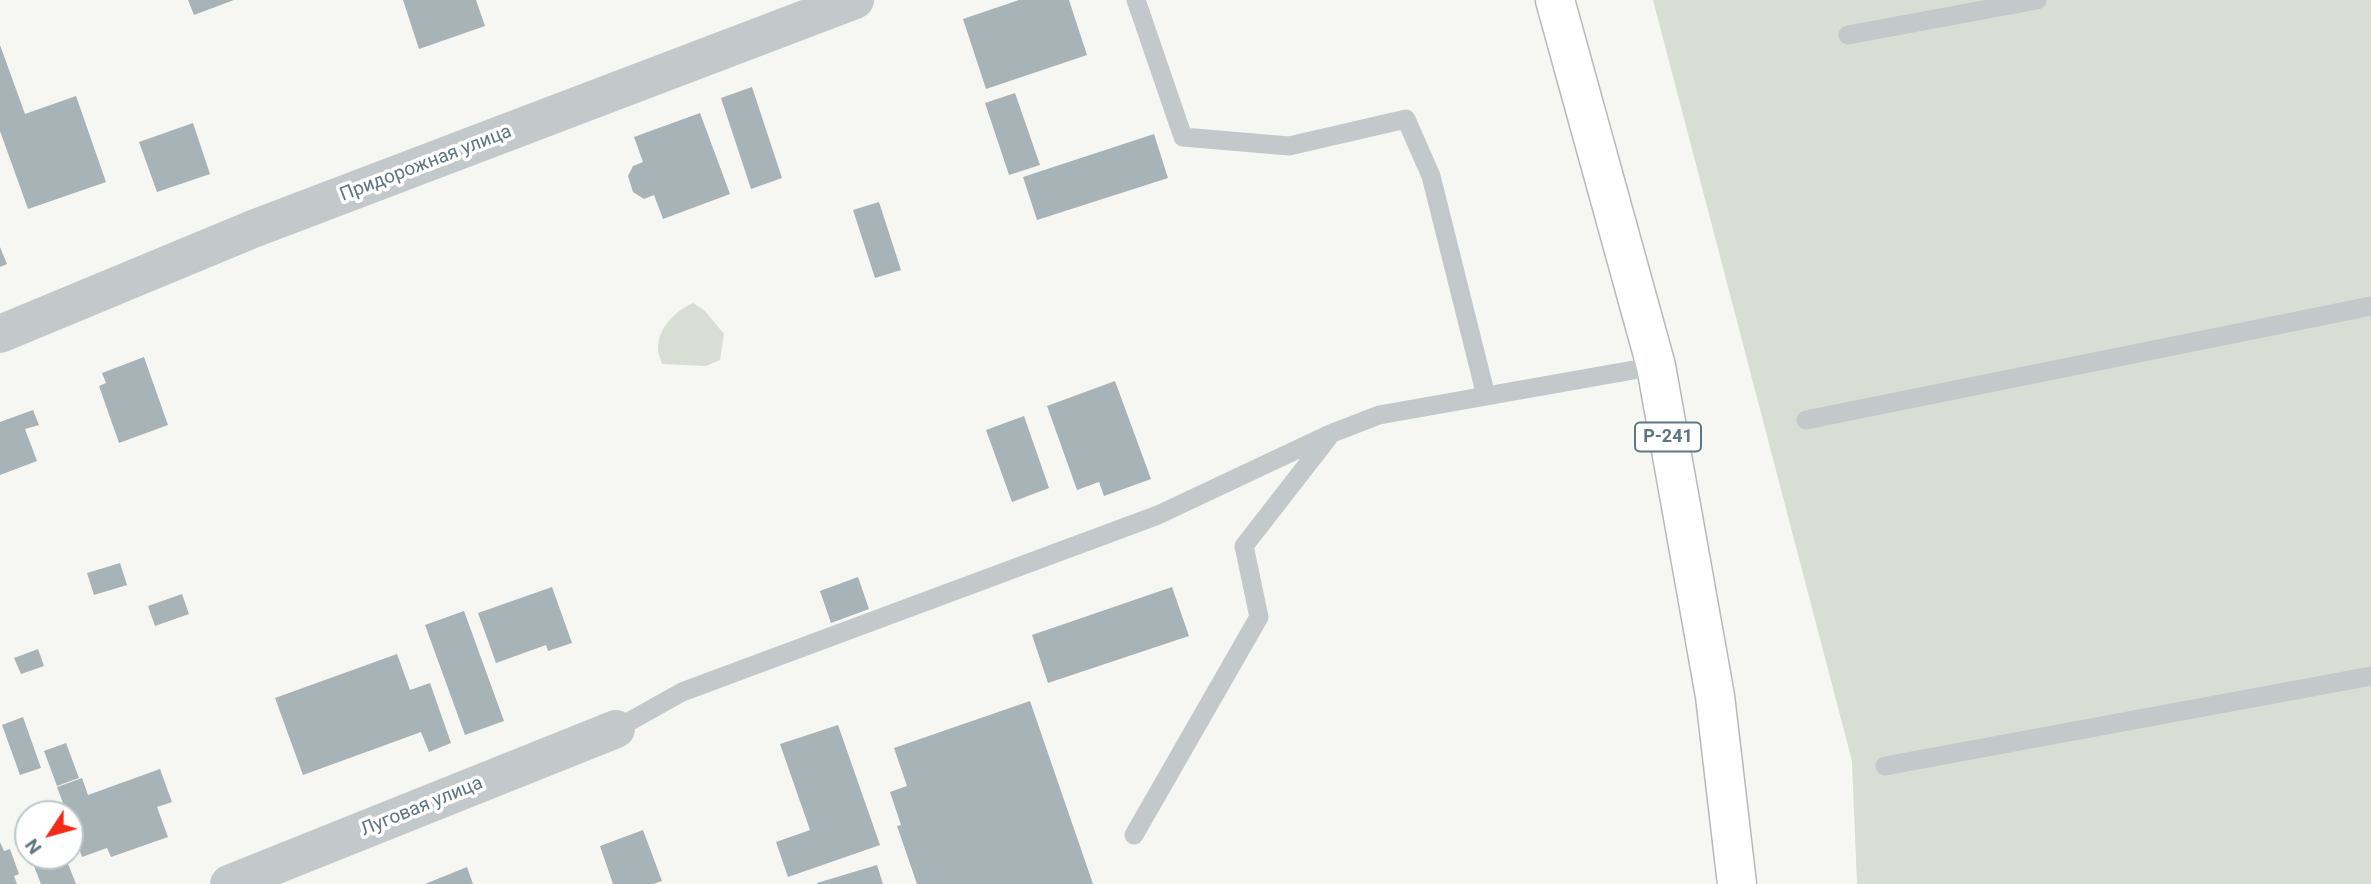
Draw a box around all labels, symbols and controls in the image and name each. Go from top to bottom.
street label: Придорожная улица [337,121,515,207]
road number: Р-241 [1635,422,1701,452]
street label: Луговая улица [358,772,486,842]
north arrow [14,800,84,870]
text: N [20,834,46,859]

